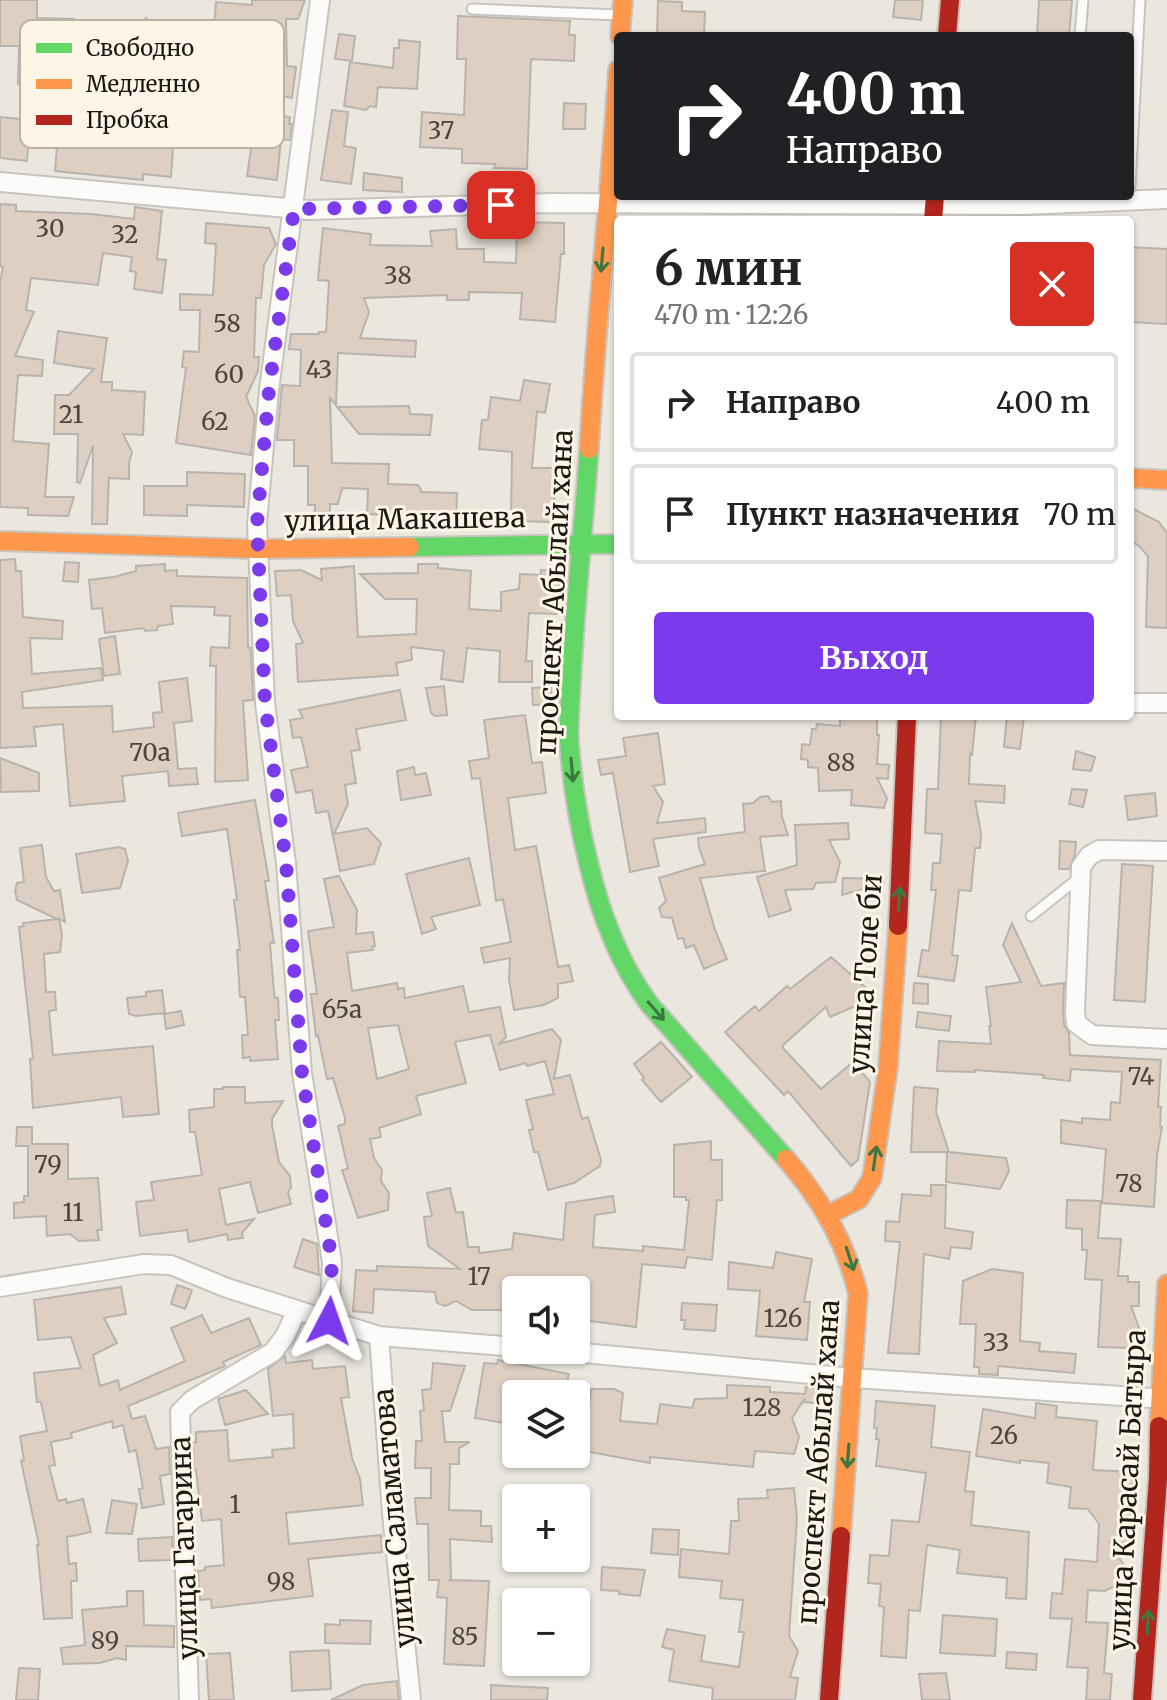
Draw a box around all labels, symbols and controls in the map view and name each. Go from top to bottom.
legend [20,20,284,148]
text: Свободно [86,34,194,62]
text: 400 m [786,59,965,129]
icon: right [654,64,758,168]
text: Медленно [86,70,200,98]
text: Пробка [86,106,169,134]
house number: 37 [428,115,454,146]
text: Направо [786,128,942,173]
pin [467,171,535,239]
icon: arrive [479,183,523,227]
house number: 30 [36,213,64,244]
house number: 32 [111,219,139,250]
text: 6 мин [654,238,803,298]
button: close [1010,242,1094,326]
one-way arrow [595,246,610,272]
house number: 38 [384,260,412,291]
text: 470 m · 12:26 [654,298,808,331]
house number: 58 [213,308,241,339]
house number: 43 [306,354,332,385]
house number: 60 [214,359,244,390]
icon: right [658,380,702,424]
text: Направо [726,383,860,421]
text: 400 m [996,383,1090,421]
house number: 21 [59,399,83,430]
house number: 62 [201,406,229,437]
street label: проспект Абылай хана [528,428,580,756]
icon: arrive [658,492,702,536]
text: Пункт назначения [726,495,1020,533]
text: 70 m [1044,495,1116,533]
street label: улица Макашева [284,499,526,539]
button: Выход [654,612,1094,704]
house number: 70а [129,737,171,768]
house number: 88 [827,747,855,778]
one-way arrow [565,756,580,783]
street label: улица Толе би [840,873,890,1075]
one-way arrow [891,886,906,913]
house number: 65а [322,994,362,1025]
one-way arrow [647,1001,665,1021]
house number: 74 [1128,1061,1154,1092]
one-way arrow [868,1146,883,1171]
house number: 79 [34,1149,62,1180]
house number: 78 [1115,1168,1143,1199]
house number: 11 [63,1197,84,1228]
one-way arrow [843,1246,858,1271]
house number: 17 [467,1261,491,1292]
map controls [502,1276,590,1676]
button: sound [502,1276,590,1364]
position arrow [287,1279,371,1363]
street label: проспект Абылай хана [789,1298,847,1626]
house number: 126 [764,1303,802,1334]
house number: 33 [983,1327,1009,1358]
street label: улица Карасай Батыра [1101,1328,1153,1652]
button: layers [502,1380,590,1468]
street label: улица Саламатова [365,1387,423,1649]
house number: 128 [743,1392,781,1423]
house number: 26 [990,1420,1018,1451]
street label: улица Гагарина [162,1436,206,1660]
one-way arrow [841,1442,856,1469]
button: + [502,1484,590,1572]
house number: 1 [230,1489,241,1520]
house number: 98 [267,1566,295,1597]
button: − [502,1588,590,1676]
one-way arrow [1141,1609,1156,1636]
house number: 85 [451,1621,479,1652]
house number: 89 [91,1625,119,1656]

